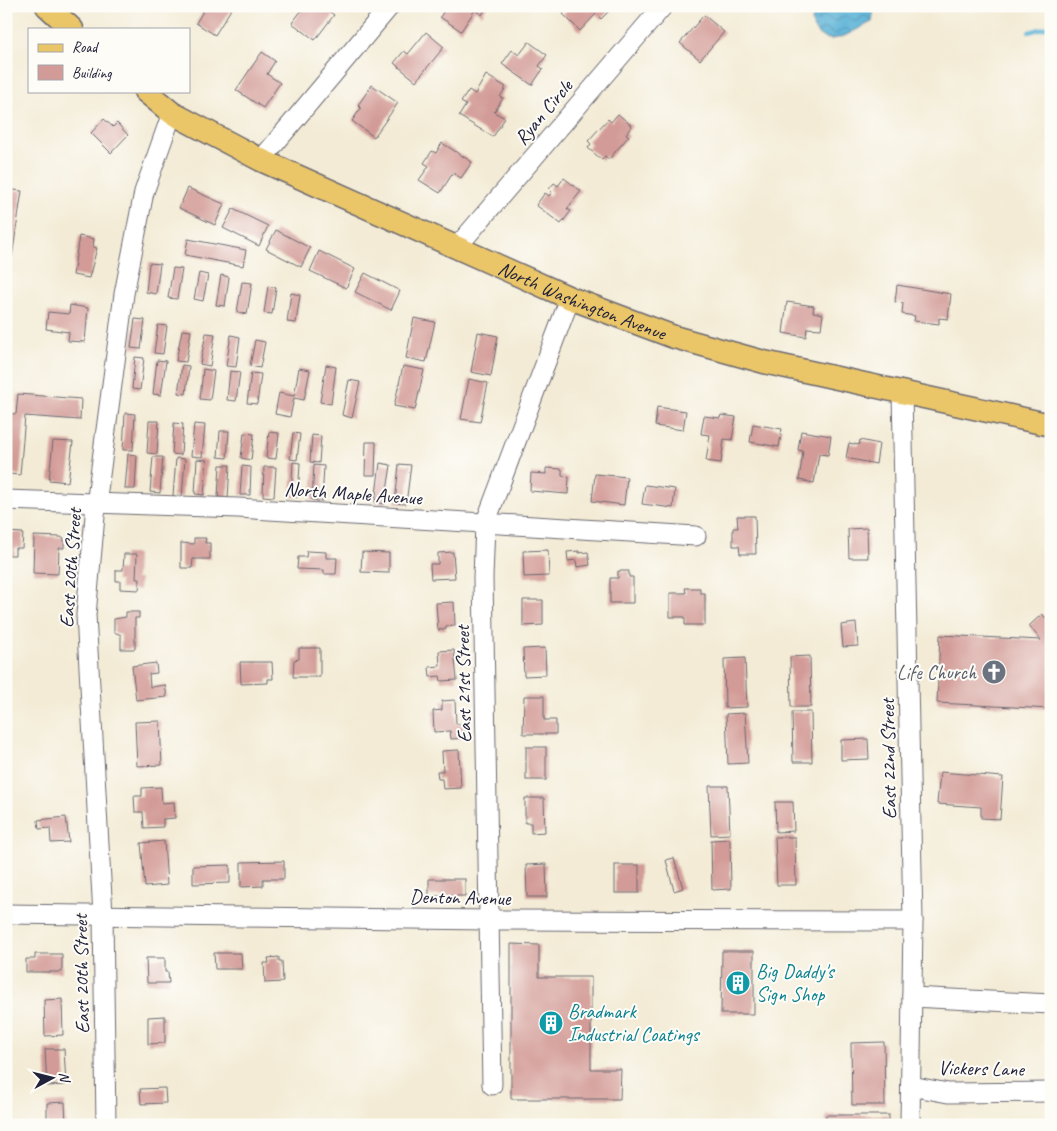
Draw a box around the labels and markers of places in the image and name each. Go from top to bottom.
church icon: Life Church [981,659,1007,685]
place label: Life Church [897,660,977,685]
place label: Big Daddy's Sign Shop [756,959,836,1007]
building icon: Big Daddy's Sign Shop [725,970,751,996]
place label: Bradmark Industrial Coatings [568,999,701,1047]
building icon: Bradmark Industrial Coatings [538,1010,564,1036]

